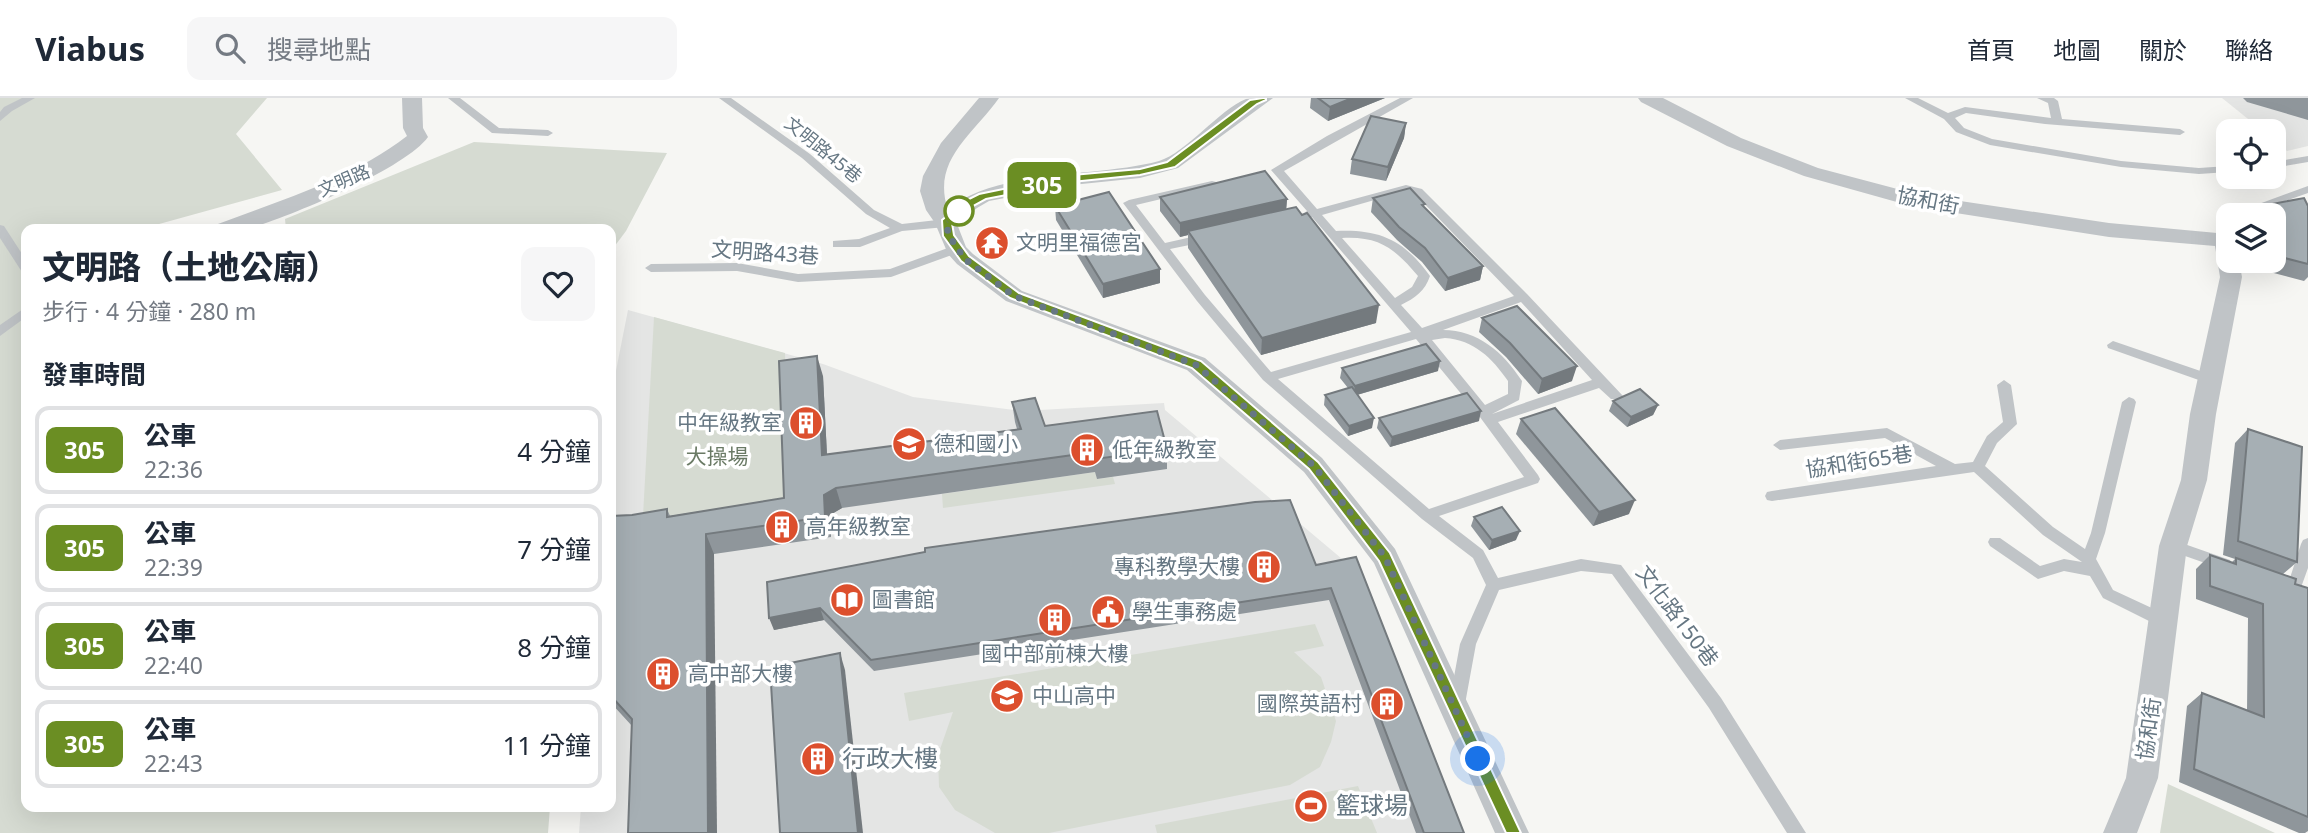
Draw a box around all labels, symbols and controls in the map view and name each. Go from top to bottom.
search box [187,17,677,80]
text: Viabus [35,26,145,71]
icon: search [211,29,249,67]
text: 搜尋地點 [267,31,371,67]
text: 首頁 [1967,33,2015,66]
text: 地圖 [2053,33,2101,66]
text: 關於 [2139,33,2187,66]
text: 聯絡 [2225,33,2273,66]
street label: 文明路45巷 [780,111,867,188]
map controls [2216,119,2286,273]
button: locate [2216,119,2286,189]
street label: 文明路 [314,158,373,202]
line badge: 305 [1002,162,1082,208]
text: 305 [1021,168,1063,201]
street label: 協和街 [1895,180,1962,220]
unlabelled marker [944,196,974,226]
button: layers [2216,203,2286,273]
temple icon: 文明里福德宮 [973,224,1011,262]
place label: 文明里福德宮 [1016,228,1142,256]
street label: 文明路43巷 [710,234,820,270]
text: 文明路（土地公廟） [42,244,339,289]
button: heart [521,247,595,321]
text: 步行 · 4 分鐘 · 280 m [42,295,256,327]
text: 發車時間 [42,356,146,392]
building icon: 中年級教室 [787,404,825,442]
place label: 中年級教室 [677,408,782,436]
text: 公車 [144,417,196,453]
school or university icon: 德和國小 [890,425,928,463]
place label: 德和國小 [934,429,1018,457]
building icon: 低年級教室 [1068,431,1106,469]
text: 305 [64,433,105,466]
text: 4 分鐘 [517,433,591,469]
place label: 低年級教室 [1112,435,1217,463]
street label: 協和街65巷 [1803,439,1914,483]
park label: 大操場 [686,442,749,470]
text: 22:36 [144,453,203,485]
building icon: 高年級教室 [763,508,801,546]
place label: 高年級教室 [806,512,911,540]
text: 公車 [144,515,196,551]
text: 305 [64,531,105,564]
text: 7 分鐘 [517,531,591,567]
building icon: 專科教學大樓 [1245,548,1283,586]
text: 22:39 [144,551,203,583]
place label: 專科教學大樓 [1114,552,1240,580]
street label: 文化路150巷 [1630,559,1725,672]
library icon: 圖書館 [828,581,866,619]
place label: 圖書館 [872,585,935,613]
public building icon: 學生事務處 [1089,593,1127,631]
place label: 學生事務處 [1132,597,1237,625]
building icon: 國中部前棟大樓 [1036,601,1074,639]
text: 公車 [144,613,196,649]
text: 305 [64,629,105,662]
text: 8 分鐘 [517,629,591,665]
place label: 國中部前棟大樓 [982,639,1129,667]
text: 22:40 [144,649,203,681]
building icon: 高中部大樓 [644,655,682,693]
place label: 高中部大樓 [688,659,793,687]
school or university icon: 中山高中 [988,677,1026,715]
place label: 中山高中 [1032,681,1116,709]
building icon: 國際英語村 [1368,685,1406,723]
place label: 國際英語村 [1257,689,1362,717]
street label: 協和街 [2130,696,2166,762]
text: 公車 [144,711,196,747]
text: 305 [64,727,105,760]
text: 11 分鐘 [502,727,591,763]
building icon: 行政大樓 [799,740,837,778]
place label: 行政大樓 [842,741,938,774]
your location [1460,741,1495,776]
text: 22:43 [144,747,203,779]
sports icon: 籃球場 [1292,787,1330,825]
place label: 籃球場 [1336,788,1408,821]

